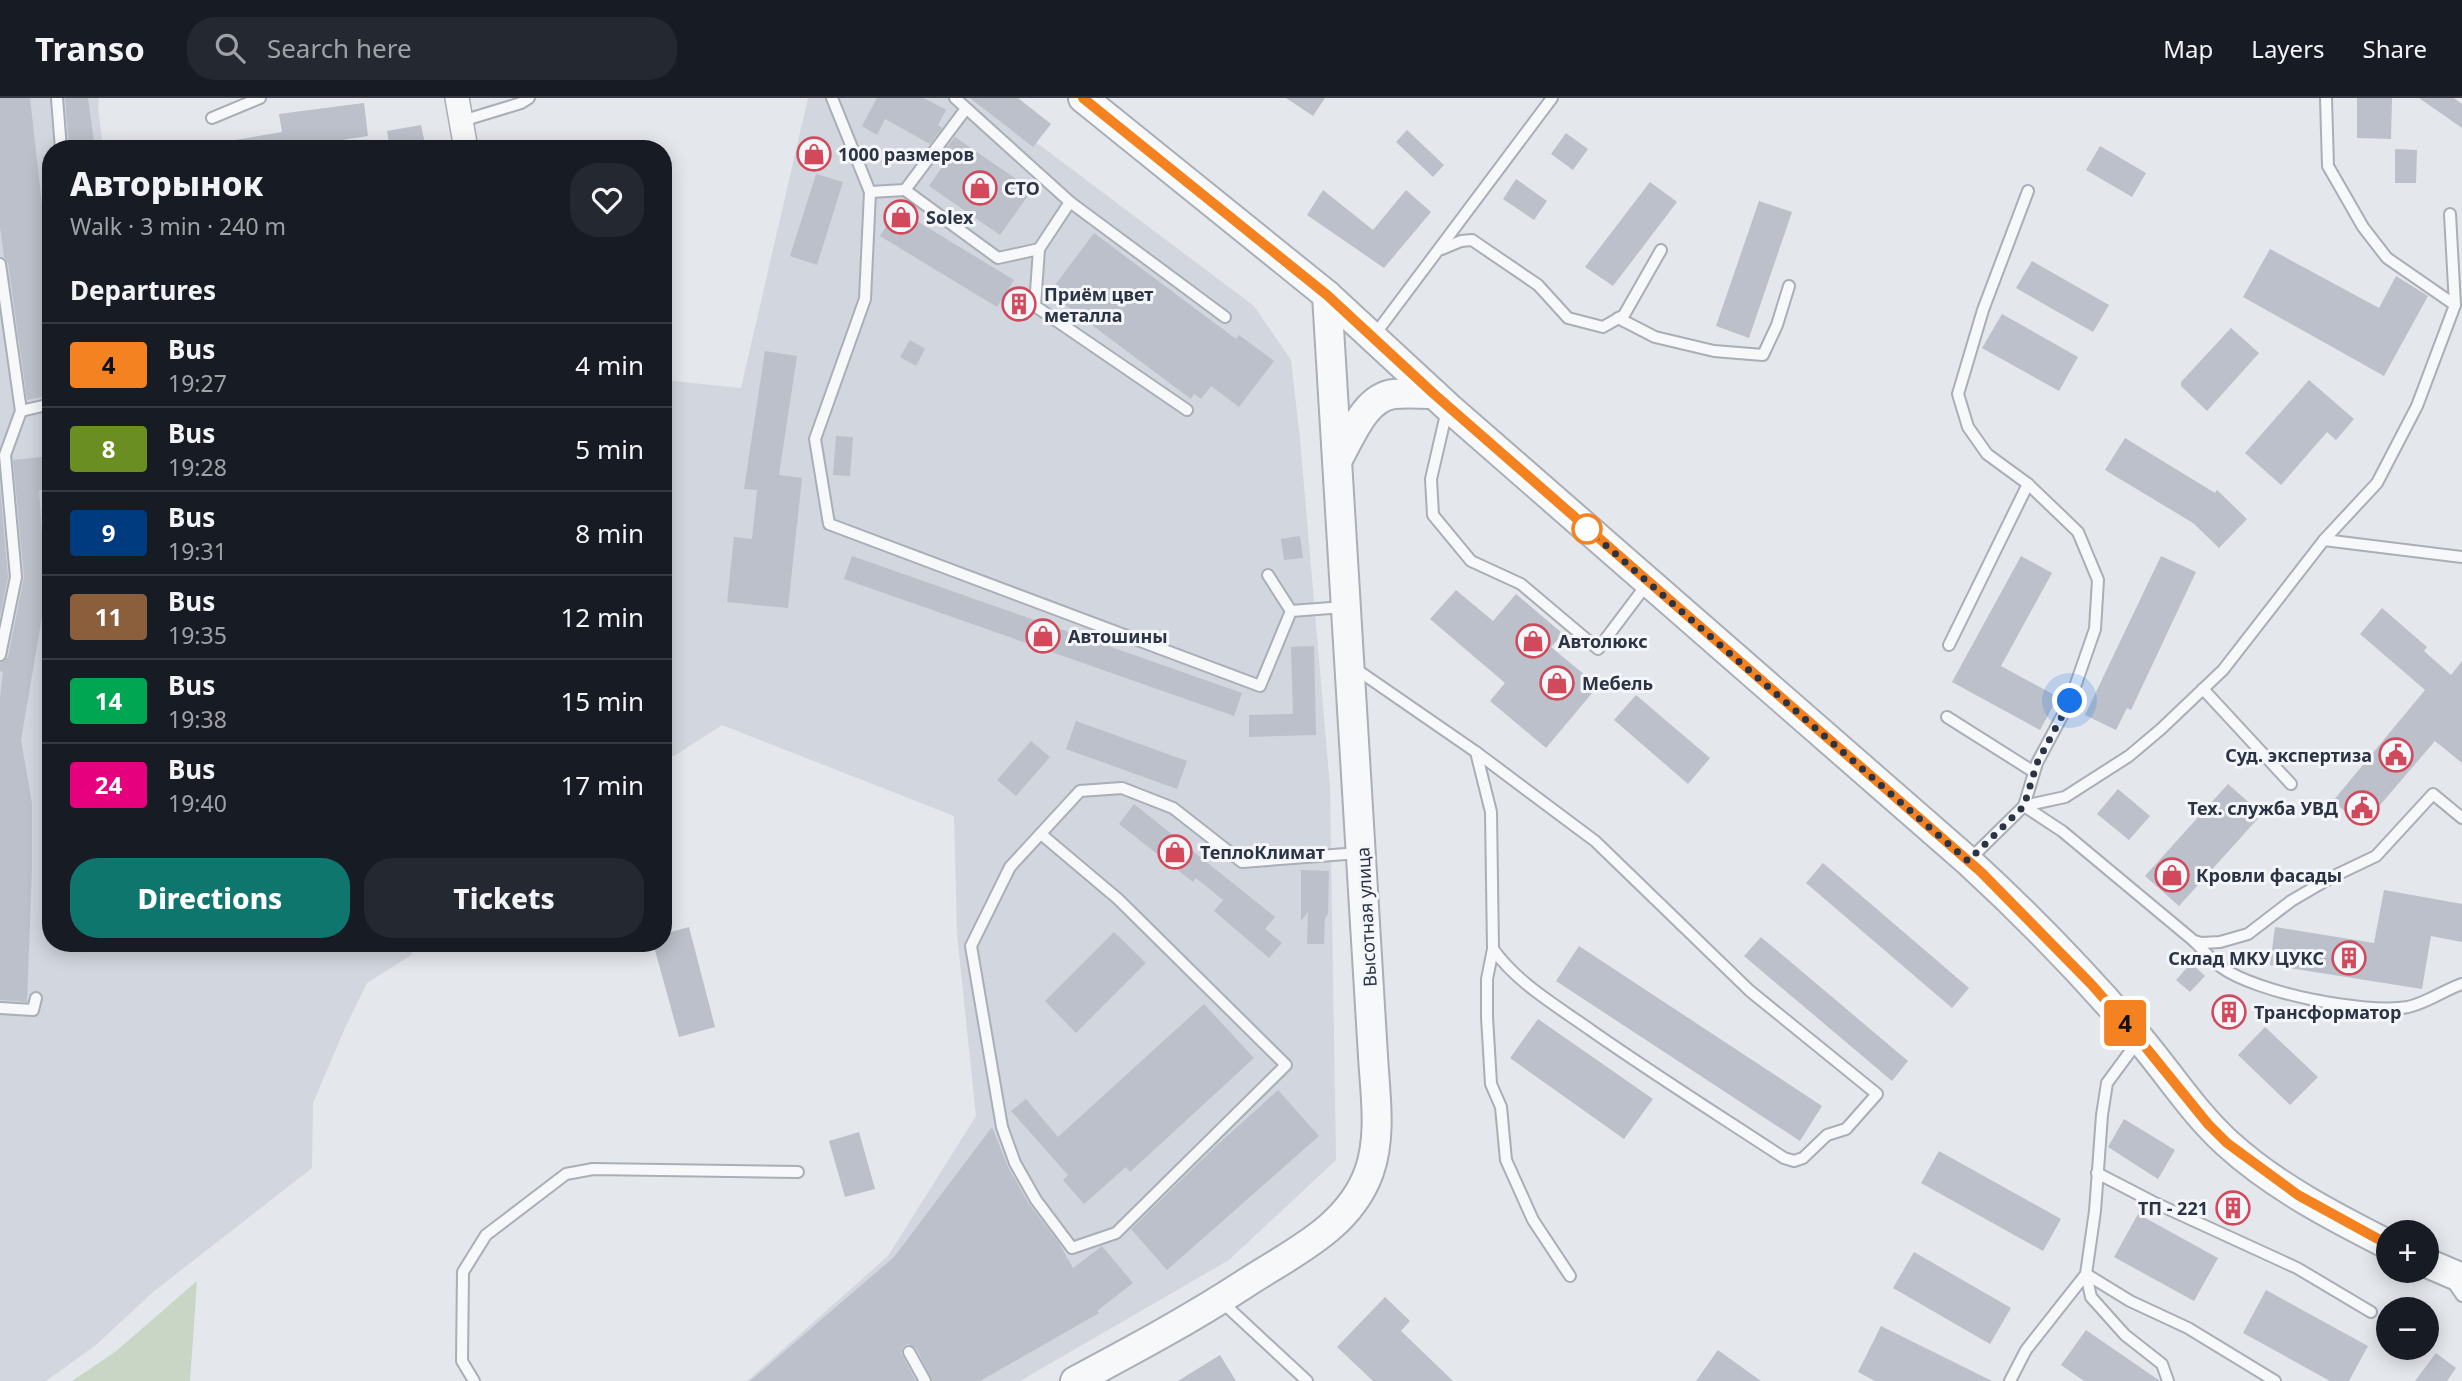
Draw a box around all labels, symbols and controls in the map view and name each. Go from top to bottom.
search box [187,17,677,80]
text: Transo [35,26,145,71]
icon: search [211,29,249,67]
text: Search here [267,30,412,66]
text: Map [2163,32,2213,65]
text: Layers [2251,32,2325,65]
text: Share [2363,32,2427,65]
shop icon: 1000 размеров [795,135,833,173]
place label: 1000 размеров [838,142,974,166]
text: Авторынок [70,161,263,206]
button: heart [570,163,644,237]
shop icon: СТО [961,169,999,207]
place label: СТО [1004,176,1040,200]
shop icon: Solex [882,198,920,236]
place label: Solex [926,205,974,229]
text: Walk · 3 min · 240 m [70,210,286,242]
text: Departures [70,272,216,308]
place label: Приём цвет металла [1044,282,1153,327]
building icon: Приём цвет металла [1000,285,1038,323]
text: Bus [168,331,215,367]
text: 4 min [575,347,644,383]
text: 4 [102,348,115,381]
text: 19:27 [168,367,227,399]
text: Bus [168,415,215,451]
text: 5 min [575,431,644,467]
text: 8 [102,432,115,465]
text: 19:28 [168,451,227,483]
text: Bus [168,499,215,535]
unlabelled marker [1572,514,1602,544]
text: 8 min [575,515,644,551]
text: 9 [102,516,115,549]
text: 19:31 [168,535,227,567]
text: Bus [168,583,215,619]
text: 12 min [560,599,644,635]
text: 11 [95,600,122,633]
shop icon: Автошины [1024,617,1062,655]
text: 19:35 [168,619,227,651]
shop icon: Автолюкс [1514,622,1552,660]
place label: Автошины [1068,624,1168,648]
place label: Автолюкс [1558,629,1648,653]
shop icon: Мебель [1538,664,1576,702]
text: Bus [168,667,215,703]
place label: Мебель [1582,671,1653,695]
text: 15 min [560,683,644,719]
your location [2052,683,2087,718]
text: 14 [95,684,122,717]
text: 19:38 [168,703,227,735]
public building icon: Суд. экспертиза [2377,736,2415,774]
place label: Суд. экспертиза [2225,743,2372,767]
text: Bus [168,751,215,787]
text: 17 min [560,767,644,803]
text: 24 [95,768,122,801]
text: 19:40 [168,787,227,819]
public building icon: Тех. служба УВД [2343,789,2381,827]
place label: Тех. служба УВД [2187,796,2338,820]
shop icon: ТеплоКлимат [1156,833,1194,871]
place label: ТеплоКлимат [1200,840,1325,864]
street label: Высотная улица [1350,846,1382,988]
shop icon: Кровли фасады [2153,856,2191,894]
button: Directions [70,858,350,938]
button: Tickets [364,858,644,938]
place label: Кровли фасады [2196,863,2342,887]
building icon: Склад МКУ ЦУКС [2330,939,2368,977]
place label: Склад МКУ ЦУКС [2168,946,2324,970]
building icon: Трансформатор [2210,993,2248,1031]
line badge: 4 [2102,1000,2148,1046]
place label: Трансформатор [2254,1000,2401,1024]
text: 4 [2118,1006,2132,1039]
building icon: ТП - 221 [2214,1189,2252,1227]
place label: ТП - 221 [2138,1196,2208,1220]
map controls [2376,1220,2439,1360]
button: + [2376,1220,2439,1283]
button: − [2376,1297,2439,1360]

